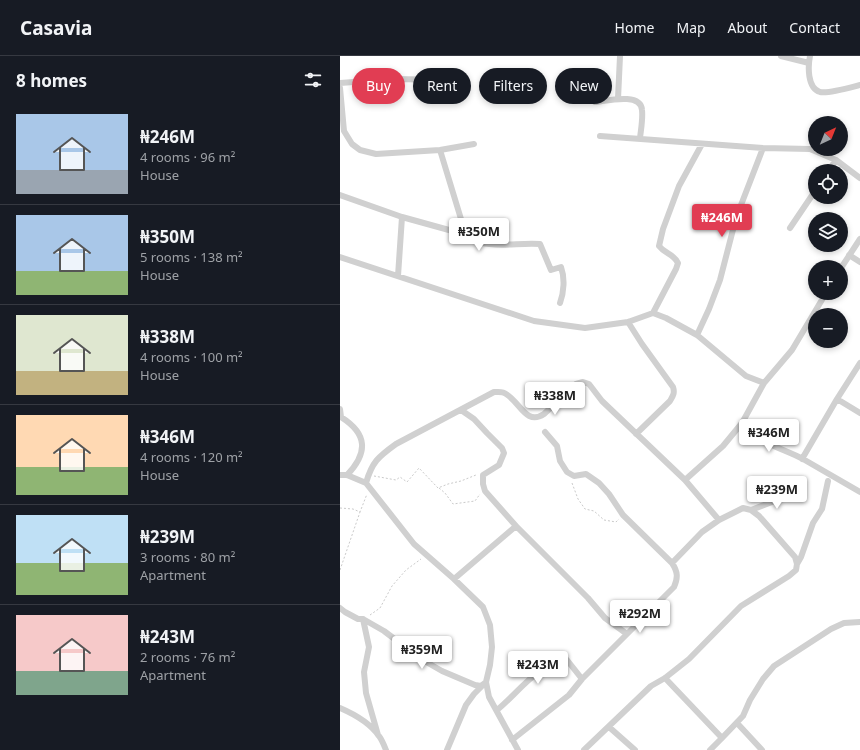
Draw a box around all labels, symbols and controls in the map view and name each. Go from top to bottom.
text: Casavia [20,15,92,41]
text: Home [615,18,654,37]
text: Map [676,18,706,37]
text: About [728,18,767,37]
text: Contact [789,18,840,37]
chip: Buy [352,68,405,104]
chip: Rent [413,68,471,104]
chip: Filters [479,68,547,104]
chip: New [555,68,612,104]
text: 8 homes [16,69,87,92]
icon: filters [302,69,324,91]
north arrow [808,116,848,156]
map controls [808,116,848,348]
text: ₦246M [140,125,195,148]
icon: home [48,130,96,178]
text: 4 rooms · 96 m² [140,148,235,166]
button: locate [808,164,848,204]
text: House [140,166,179,184]
pin: ₦246M [694,204,750,238]
text: ₦246M [701,208,743,226]
button: layers [808,212,848,252]
pin: ₦350M [451,218,507,252]
text: ₦350M [458,222,500,240]
text: ₦350M [140,225,195,248]
icon: home [48,231,96,279]
text: 5 rooms · 138 m² [140,248,243,266]
button: + [808,260,848,300]
text: House [140,266,179,284]
button: − [808,308,848,348]
text: ₦338M [140,325,195,348]
icon: home [48,331,96,379]
text: 4 rooms · 100 m² [140,348,243,366]
text: House [140,366,179,384]
pin: ₦338M [527,382,583,416]
text: ₦338M [534,386,576,404]
pin: ₦346M [741,419,797,453]
text: ₦346M [748,423,790,441]
text: ₦346M [140,425,195,448]
icon: home [48,431,96,479]
text: 4 rooms · 120 m² [140,448,243,466]
text: House [140,466,179,484]
pin: ₦239M [749,476,805,510]
text: ₦239M [756,480,798,498]
text: ₦239M [140,525,195,548]
icon: home [48,531,96,579]
text: 3 rooms · 80 m² [140,548,235,566]
text: Apartment [140,566,206,584]
pin: ₦292M [612,600,668,634]
text: ₦292M [619,604,661,622]
text: ₦243M [140,625,195,648]
icon: home [48,631,96,679]
pin: ₦359M [394,636,450,670]
text: ₦359M [401,640,443,658]
text: 2 rooms · 76 m² [140,648,235,666]
pin: ₦243M [510,651,566,685]
text: ₦243M [517,655,559,673]
text: Apartment [140,666,206,684]

